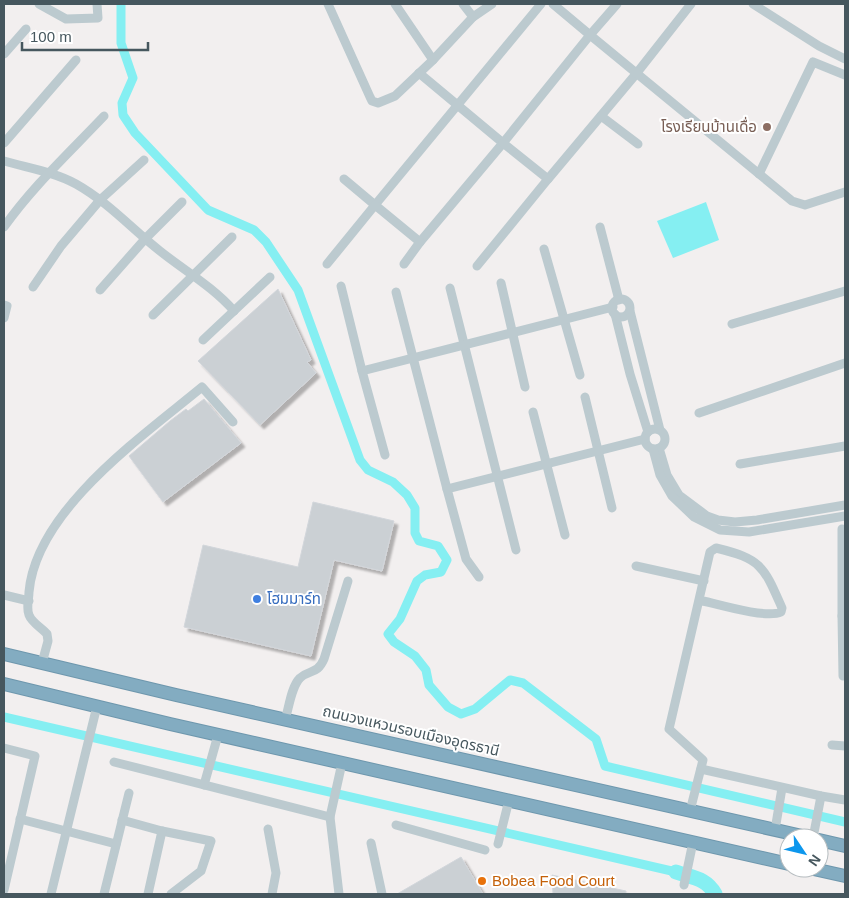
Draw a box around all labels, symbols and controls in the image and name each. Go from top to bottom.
scale bar [22,20,149,52]
text: 100 m [30,28,72,45]
place label: โรงเรียนบ้านเดื่อ [661,116,757,135]
marker: โรงเรียนบ้านเดื่อ [761,121,773,133]
place label: โฮมมาร์ท [267,590,321,607]
marker: โฮมมาร์ท [251,593,263,605]
street label: ถนนวงแหวนรอบเมืองอุดรธานี [321,702,501,760]
north arrow [779,828,829,878]
text: N [805,852,824,869]
place label: Bobea Food Court [492,872,615,889]
marker: Bobea Food Court [476,875,488,887]

